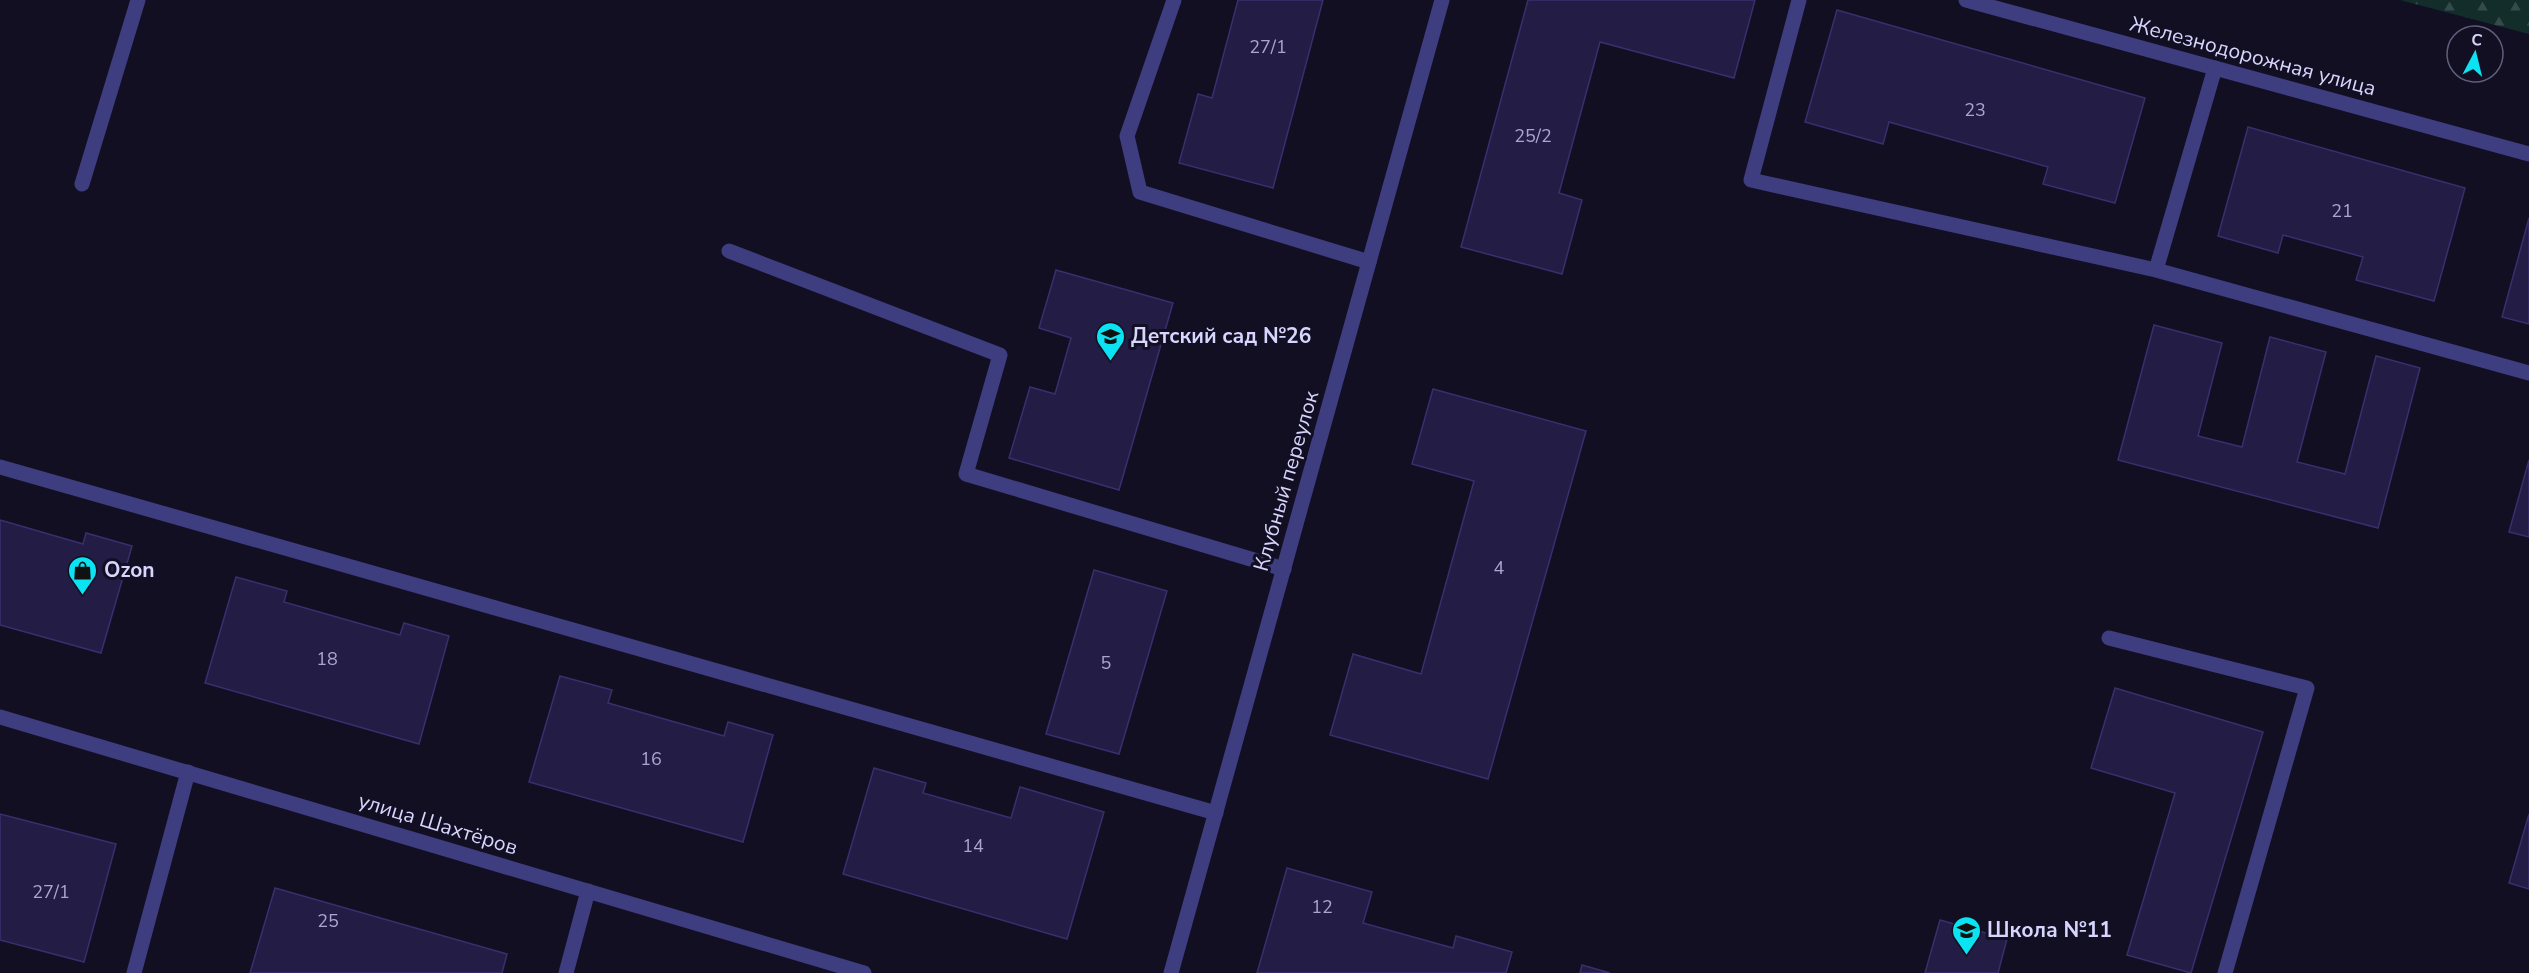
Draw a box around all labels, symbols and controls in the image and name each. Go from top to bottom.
street label: Железнодорожная улица [2127,10,2379,102]
north arrow [2445,24,2505,84]
text: С [2470,29,2484,52]
house number: 27/1 [1249,35,1287,59]
house number: 23 [1964,98,1986,122]
house number: 25/2 [1514,124,1552,148]
house number: 21 [2331,199,2353,223]
school or university icon: Детский сад №26 [1094,320,1126,362]
place label: Детский сад №26 [1131,322,1311,350]
street label: Клубный переулок [1247,387,1325,574]
shop icon: Ozon [67,554,99,596]
place label: Ozon [104,556,155,584]
house number: 4 [1494,556,1505,580]
house number: 18 [316,647,338,671]
house number: 5 [1101,651,1111,675]
house number: 16 [640,747,662,771]
street label: улица Шахтёров [355,786,521,862]
house number: 14 [962,834,984,858]
house number: 27/1 [32,880,70,904]
house number: 12 [1311,895,1333,919]
house number: 25 [317,909,339,933]
school or university icon: Школа №11 [1950,914,1982,956]
place label: Школа №11 [1987,916,2112,944]

